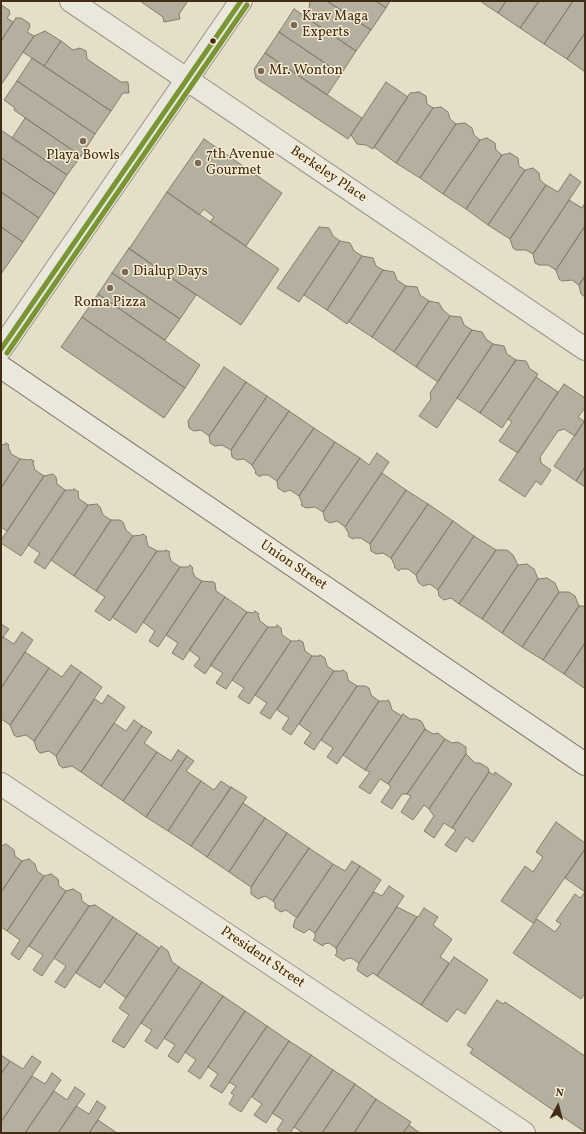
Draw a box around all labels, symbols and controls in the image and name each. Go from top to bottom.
place label: Krav Maga Experts [302,9,368,42]
marker: Krav Maga Experts [289,20,299,30]
unlabelled marker [208,36,218,46]
place label: Mr. Wonton [269,63,343,79]
marker: Mr. Wonton [256,66,266,76]
marker: Playa Bowls [78,136,88,146]
street label: Berkeley Place [287,143,369,207]
place label: 7th Avenue Gourmet [206,147,275,180]
place label: Playa Bowls [46,148,120,164]
marker: 7th Avenue Gourmet [193,158,203,168]
place label: Dialup Days [133,264,208,280]
marker: Dialup Days [120,267,130,277]
marker: Roma Pizza [105,283,115,293]
place label: Roma Pizza [74,295,146,311]
street label: Union Street [256,537,330,595]
street label: President Street [217,924,307,992]
north arrow [538,1086,578,1126]
text: N [555,1086,564,1102]

